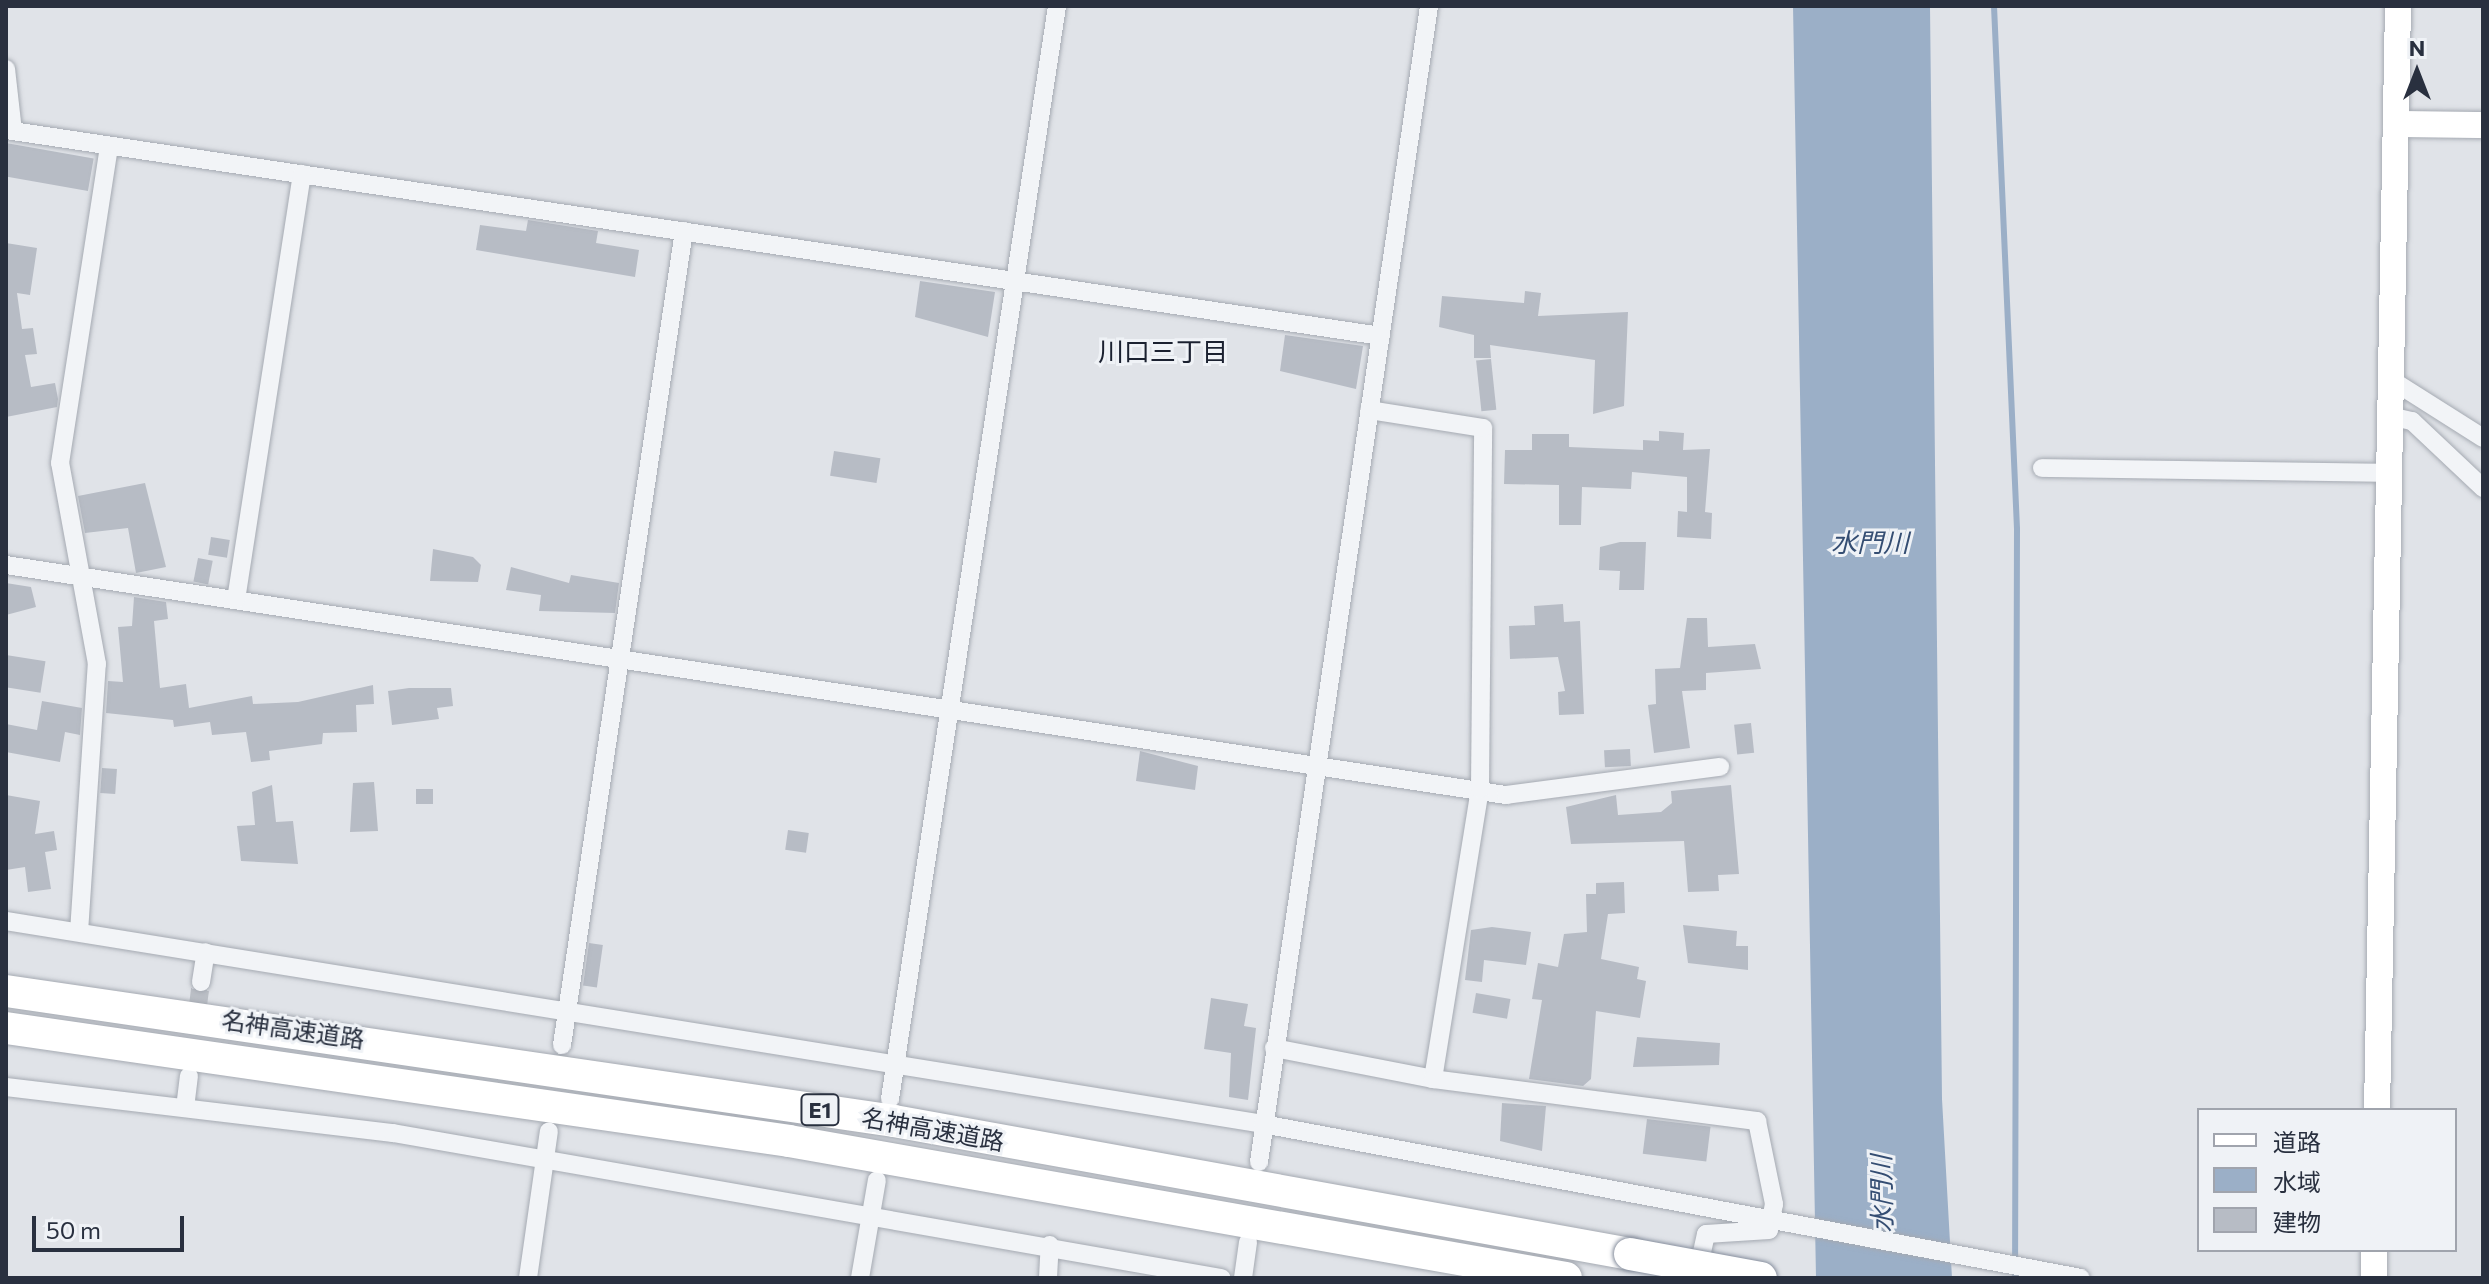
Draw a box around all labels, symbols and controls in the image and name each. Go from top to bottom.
north arrow [2377,32,2457,112]
text: N [2409,34,2425,61]
district label: 川口三丁目 [1098,335,1228,367]
water label: 水門川 [1831,526,1909,558]
street label: 名神高速道路 [220,1005,366,1053]
road number: E1 [800,1092,840,1128]
street label: 名神高速道路 [860,1102,1006,1156]
legend [2197,1108,2457,1252]
text: 道路 [2273,1127,2321,1156]
water label: 水門川 [1865,1155,1897,1233]
text: 水域 [2273,1167,2321,1196]
scale bar [36,1200,188,1250]
text: 建物 [2273,1207,2321,1236]
text: 50 m [46,1215,101,1244]

